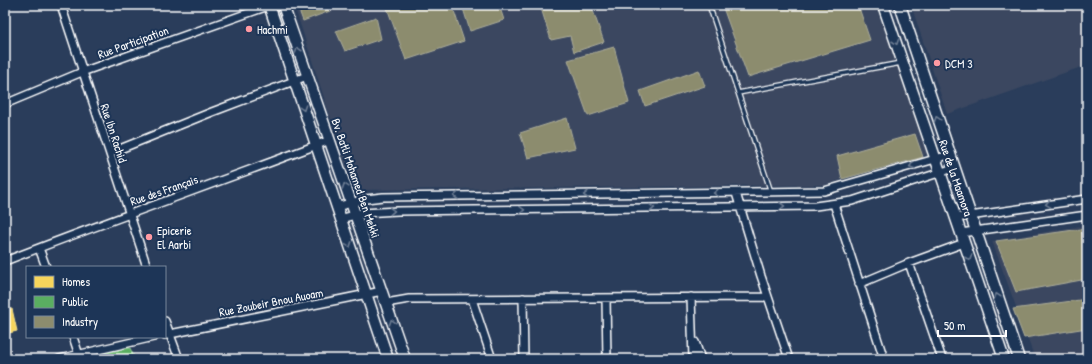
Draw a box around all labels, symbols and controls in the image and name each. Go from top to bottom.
street label: Rue Participation [95,21,171,63]
place label: Hachmi [257,21,288,38]
marker: Hachmi [244,24,254,34]
one-way arrow [891,38,900,45]
one-way arrow [295,46,303,53]
place label: DCM 3 [945,55,973,72]
marker: DCM 3 [932,58,942,68]
street label: Rue Ibn Rachid [96,101,132,165]
one-way arrow [298,105,307,112]
street label: Bv. Batli Mohamed Ben Mekki [328,116,384,240]
one-way arrow [934,116,942,123]
street label: Rue de la Maamora [935,138,977,219]
one-way arrow [909,161,916,170]
street label: Rue des Français [128,170,200,210]
one-way arrow [341,183,350,190]
one-way arrow [712,189,718,197]
one-way arrow [583,191,589,199]
one-way arrow [453,192,459,201]
one-way arrow [1045,199,1051,208]
one-way arrow [779,202,785,210]
one-way arrow [649,204,655,212]
one-way arrow [519,206,525,214]
one-way arrow [389,207,395,216]
place label: Epicerie El Aarbi [157,222,192,253]
marker: Epicerie El Aarbi [144,232,154,242]
one-way arrow [344,241,352,248]
one-way arrow [965,254,973,261]
legend [26,266,166,338]
text: Homes [62,273,90,290]
street label: Rue Zoubeir Bnou Auoam [218,284,324,320]
one-way arrow [993,292,1002,299]
text: Public [62,293,88,310]
scale bar [938,312,1006,338]
text: Industry [62,313,98,330]
text: 50 m [944,317,965,334]
one-way arrow [389,319,397,326]

